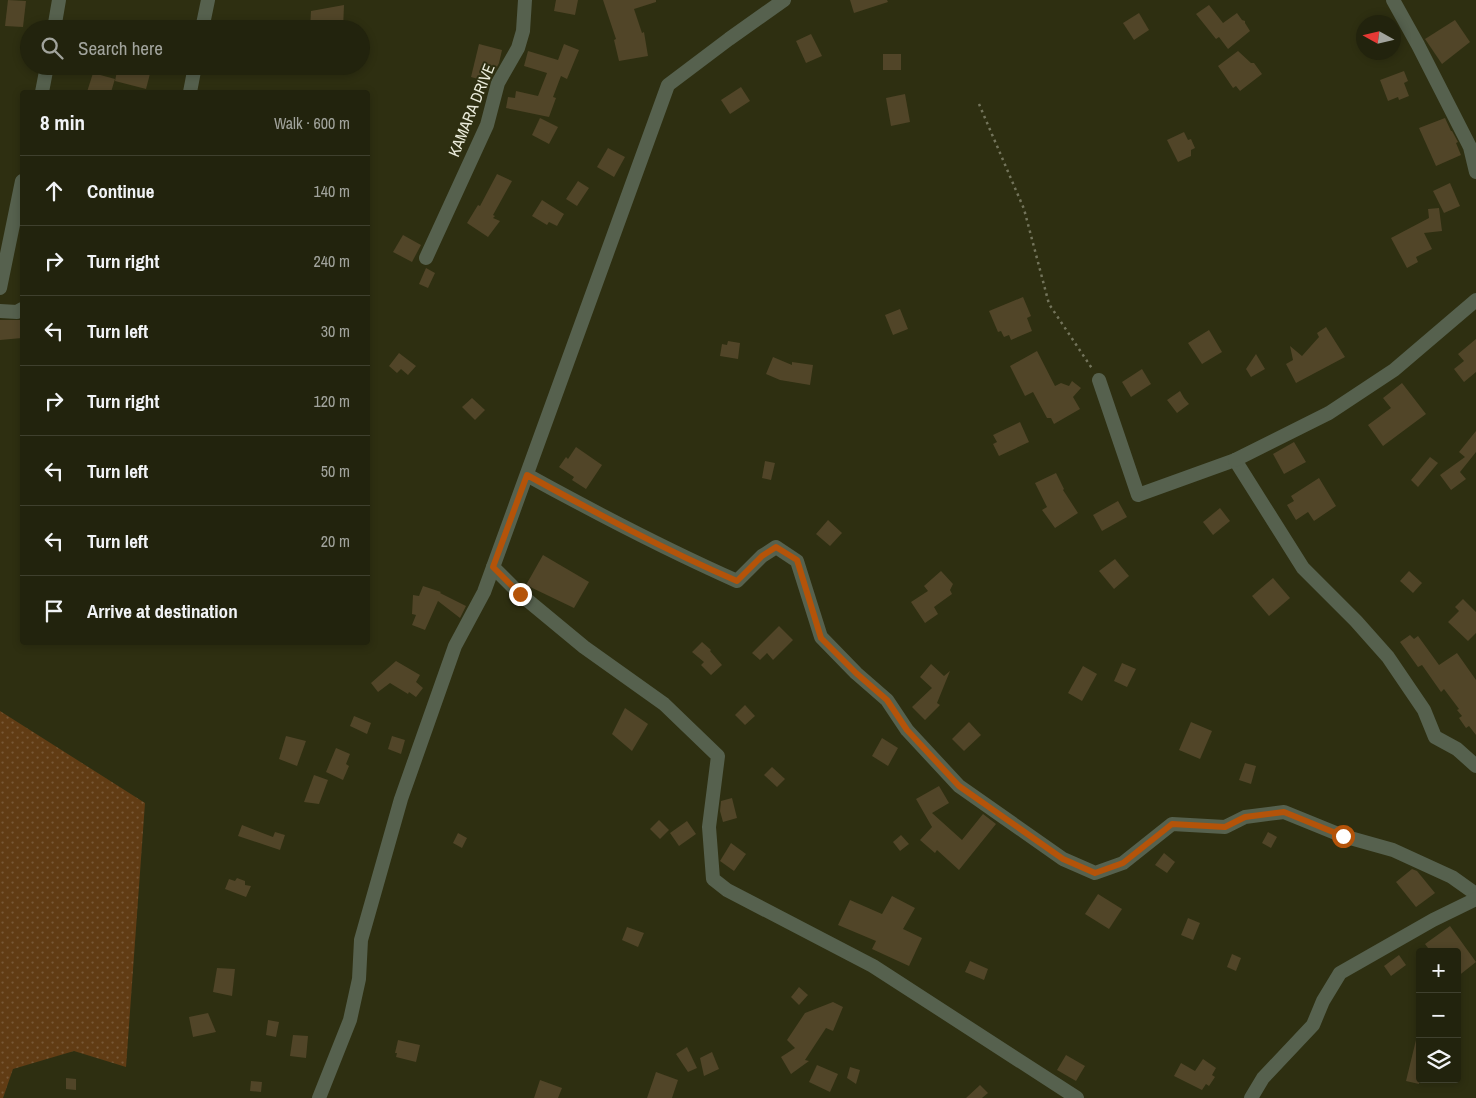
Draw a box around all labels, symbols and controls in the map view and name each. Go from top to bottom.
north arrow [1356,15,1401,60]
search box [20,20,370,75]
icon: search [38,34,66,62]
text: Search here [78,35,163,61]
street label: KAMARA DRIVE [442,60,500,160]
text: 8 min [40,108,85,137]
text: Walk · 600 m [274,112,350,134]
icon: ahead [40,177,68,205]
text: Continue [87,178,155,204]
text: 140 m [314,180,350,202]
icon: right [40,247,68,275]
text: Turn right [87,248,159,274]
text: 240 m [314,250,350,272]
icon: left [40,317,68,345]
text: Turn left [87,318,148,344]
text: 30 m [321,320,350,342]
icon: right [40,387,68,415]
text: Turn right [87,388,159,414]
text: 120 m [314,390,350,412]
icon: left [40,457,68,485]
text: Turn left [87,458,148,484]
text: 50 m [321,460,350,482]
icon: left [40,527,68,555]
text: Turn left [87,528,148,554]
text: 20 m [321,530,350,552]
route end [509,583,532,606]
icon: arrive [40,597,68,625]
text: Arrive at destination [87,598,238,624]
route start [1332,825,1355,848]
map controls [1416,948,1461,1083]
button: + [1416,948,1461,993]
button: − [1416,993,1461,1038]
button: layers [1416,1038,1461,1083]

